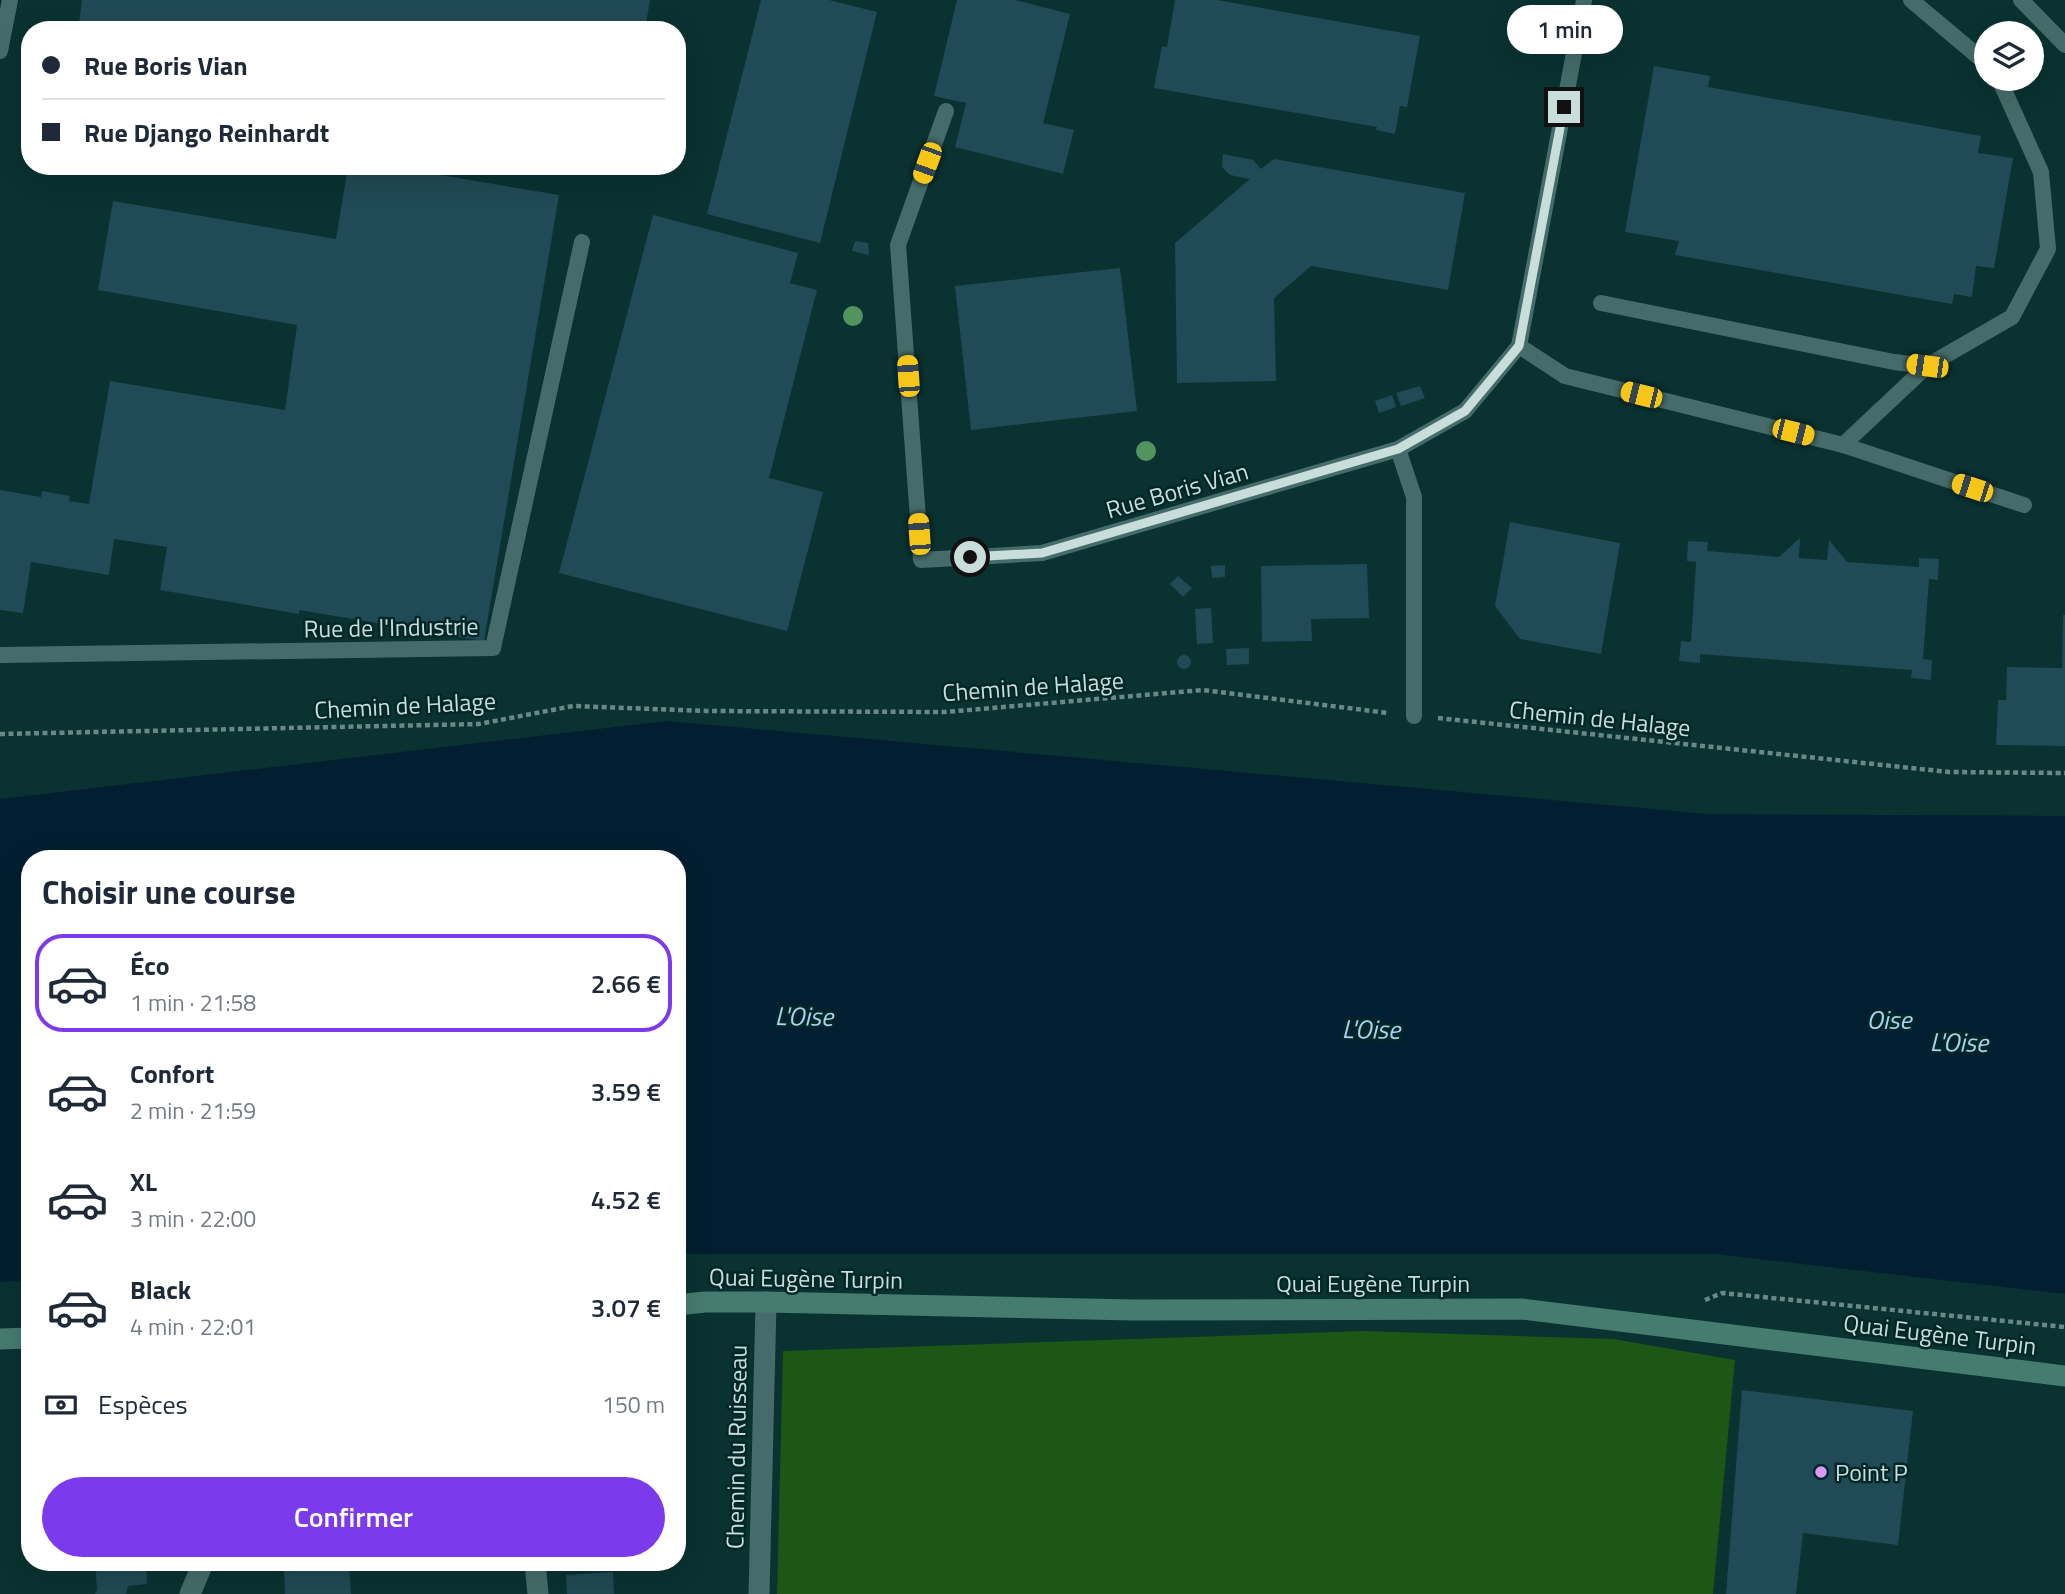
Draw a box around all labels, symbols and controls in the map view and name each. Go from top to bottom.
callout: 1 min [1506,6,1622,55]
text: 1 min [1537,12,1593,47]
map controls [1974,21,2044,91]
button: layers [1974,21,2044,91]
text: Rue Boris Vian [84,46,248,85]
route end [1548,91,1580,123]
text: Rue Django Reinhardt [84,113,329,152]
car [910,140,945,186]
car [1905,353,1950,379]
car [897,354,920,398]
car [1619,380,1664,410]
car [1771,417,1816,447]
street label: Rue Boris Vian [1102,453,1252,527]
car [1949,472,1996,504]
car [908,512,931,556]
route start [954,541,986,573]
street label: Rue de l'Industrie [303,607,479,647]
street label: Chemin de Halage [941,662,1125,710]
street label: Chemin de Halage [313,682,497,728]
street label: Chemin de Halage [1508,691,1692,745]
text: Choisir une course [42,868,296,916]
text: Éco [130,946,170,985]
icon: car [46,952,109,1015]
text: 2.66 € [591,964,661,1003]
text: 1 min · 21:58 [130,985,256,1020]
water label: L'Oise [775,996,835,1036]
water label: Oise [1867,1000,1913,1039]
water label: L'Oise [1342,1009,1402,1049]
water label: L'Oise [1930,1022,1990,1062]
text: Confort [130,1054,214,1093]
icon: car [46,1060,109,1123]
text: 3.59 € [591,1072,661,1111]
text: 2 min · 21:59 [130,1093,256,1128]
text: XL [130,1162,157,1201]
icon: car [46,1168,109,1231]
text: 4.52 € [591,1180,661,1219]
text: 3 min · 22:00 [130,1201,256,1236]
street label: Quai Eugène Turpin [709,1258,903,1298]
street label: Quai Eugène Turpin [1276,1265,1470,1301]
text: Black [130,1270,191,1309]
icon: car [46,1276,109,1339]
text: 3.07 € [591,1288,661,1327]
street label: Quai Eugène Turpin [1841,1304,2039,1364]
text: 4 min · 22:01 [130,1309,256,1344]
street label: Chemin du Ruisseau [716,1345,756,1549]
text: Espèces [98,1385,188,1424]
icon: cash [42,1386,80,1424]
text: 150 m [602,1387,665,1422]
place label: Point P [1835,1454,1908,1490]
marker: Point P [1813,1464,1829,1480]
button: Confirmer [42,1477,665,1557]

